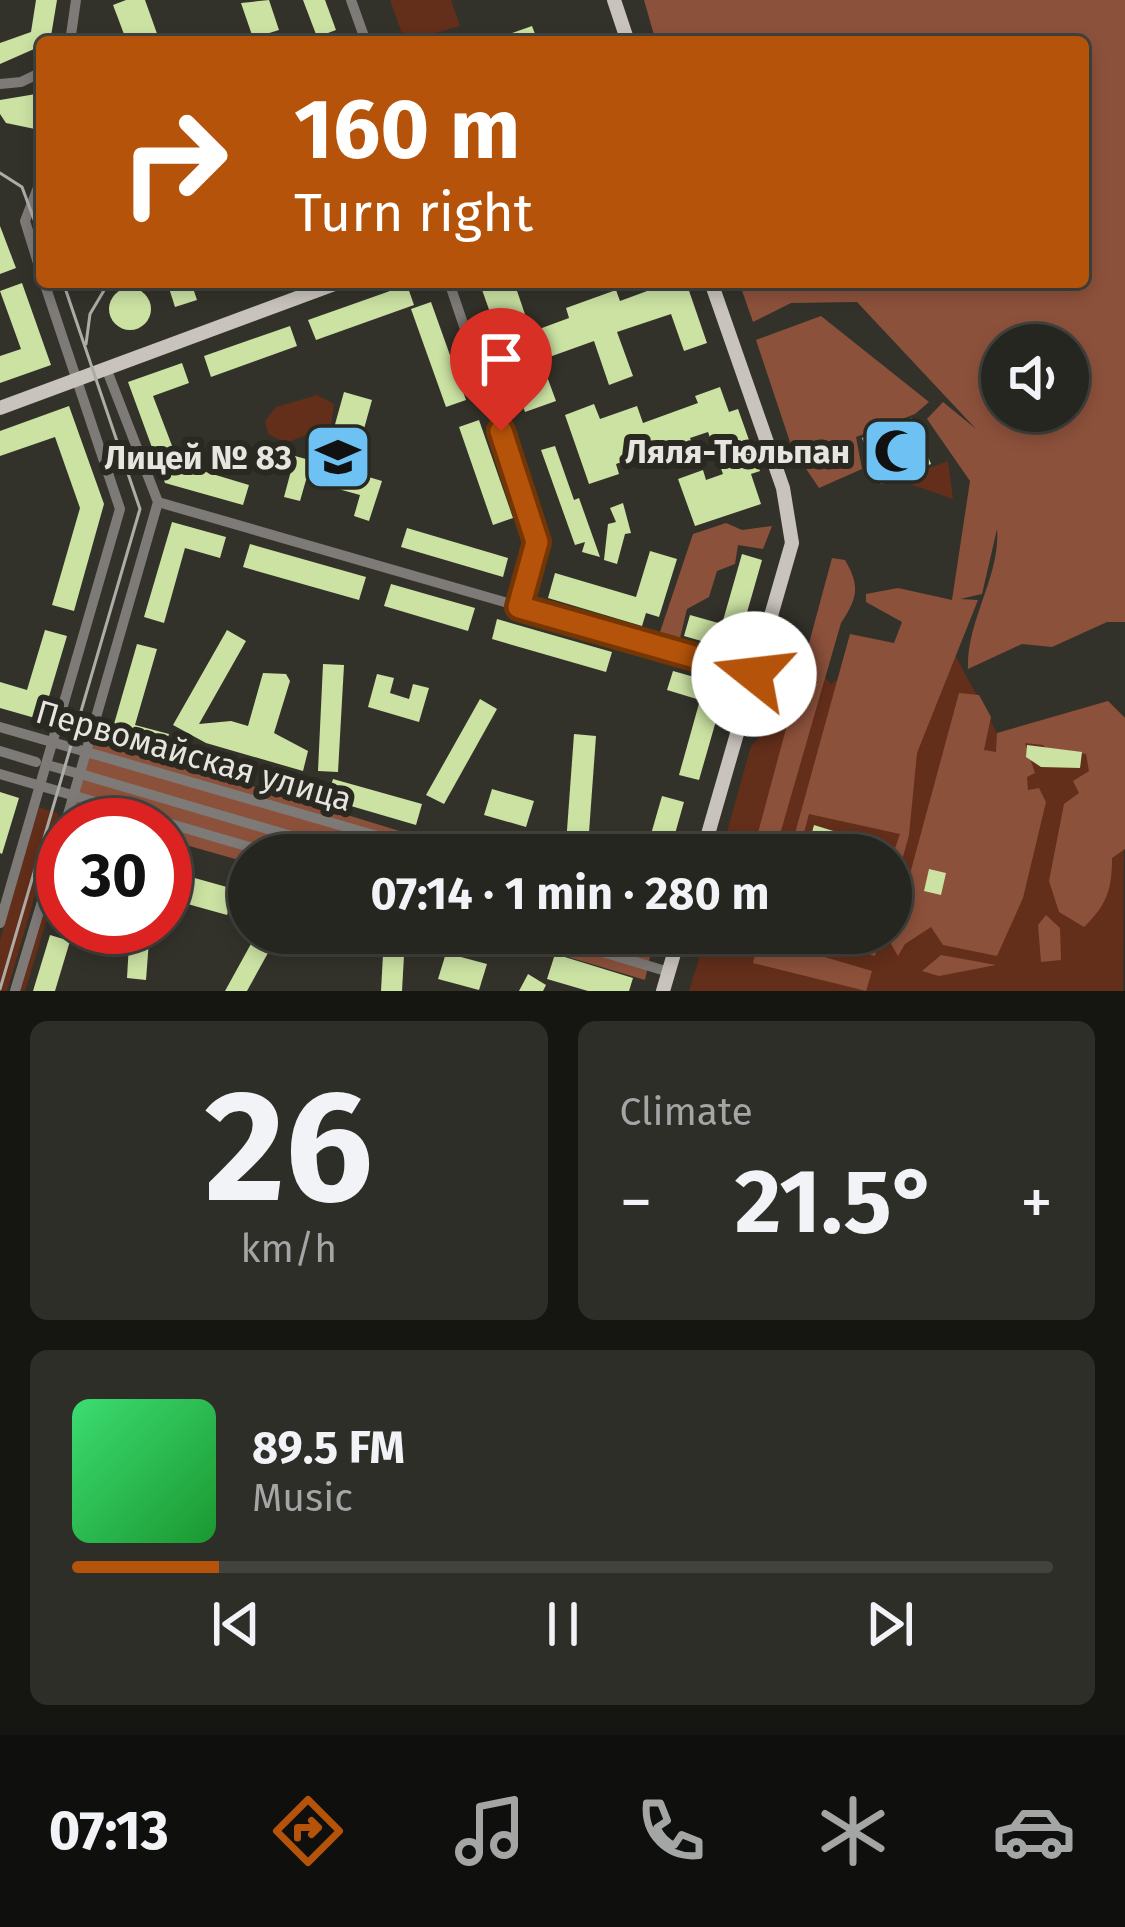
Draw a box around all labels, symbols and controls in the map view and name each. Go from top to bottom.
text: 160 m [294,79,520,180]
icon: right [96,84,252,240]
text: Turn right [294,181,533,245]
pin [450,308,552,431]
map controls [981,324,1089,432]
button: sound [981,324,1089,432]
icon: arrive [468,326,534,392]
mosque icon: Ляля-Тюльпан [861,416,931,486]
school or university icon: Лицей № 83 [303,422,373,492]
place label: Ляля-Тюльпан [625,432,850,472]
place label: Лицей № 83 [105,438,292,478]
position arrow [691,611,817,737]
street label: Первомайская улица [31,692,356,820]
speed limit sign: 30 [36,798,192,954]
text: 07:14 · 1 min · 280 m [371,867,769,921]
text: 26 [204,1054,373,1241]
text: Climate [620,1089,753,1135]
text: 21.5° [735,1148,938,1256]
text: − [620,1163,653,1242]
text: + [1020,1163,1053,1242]
text: km/h [240,1226,337,1272]
text: 89.5 FM [252,1421,405,1475]
text: Music [252,1475,353,1521]
icon: previous [203,1591,269,1657]
icon: pause [530,1591,596,1657]
icon: next [857,1591,923,1657]
icon: directions [266,1789,350,1873]
icon: music [448,1789,532,1873]
icon: phone [629,1789,713,1873]
icon: climate [811,1789,895,1873]
icon: car [992,1789,1076,1873]
text: 07:13 [49,1799,169,1863]

